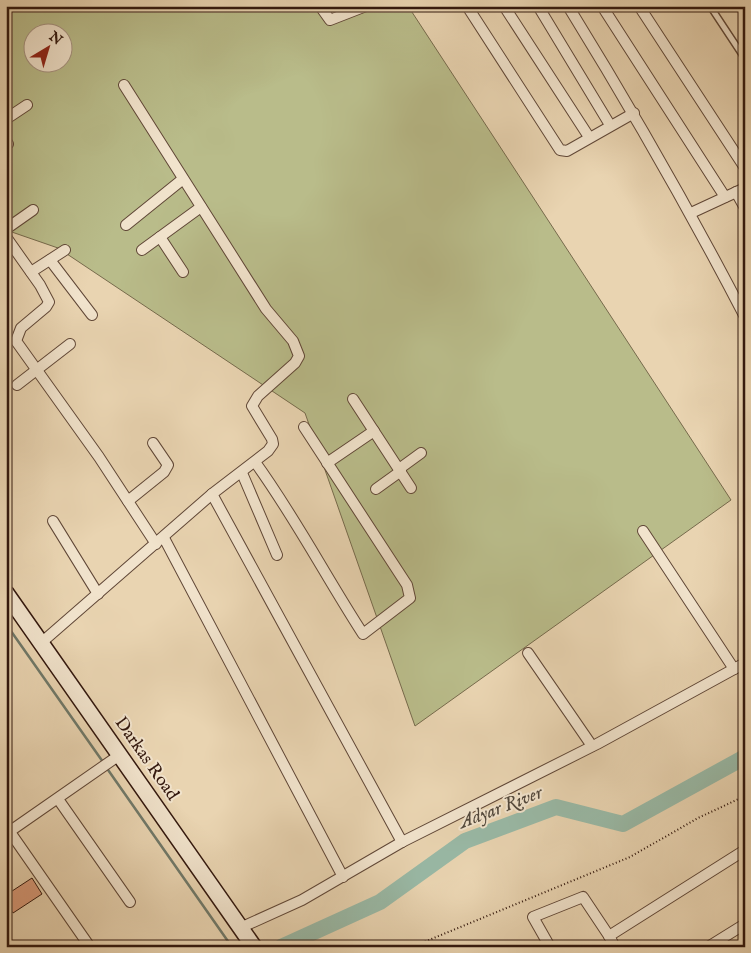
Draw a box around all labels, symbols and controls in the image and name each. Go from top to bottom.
north arrow [22,22,72,72]
text: N [44,27,66,49]
street label: Darkas Road [109,713,184,806]
water label: Adyar River [454,781,547,836]

